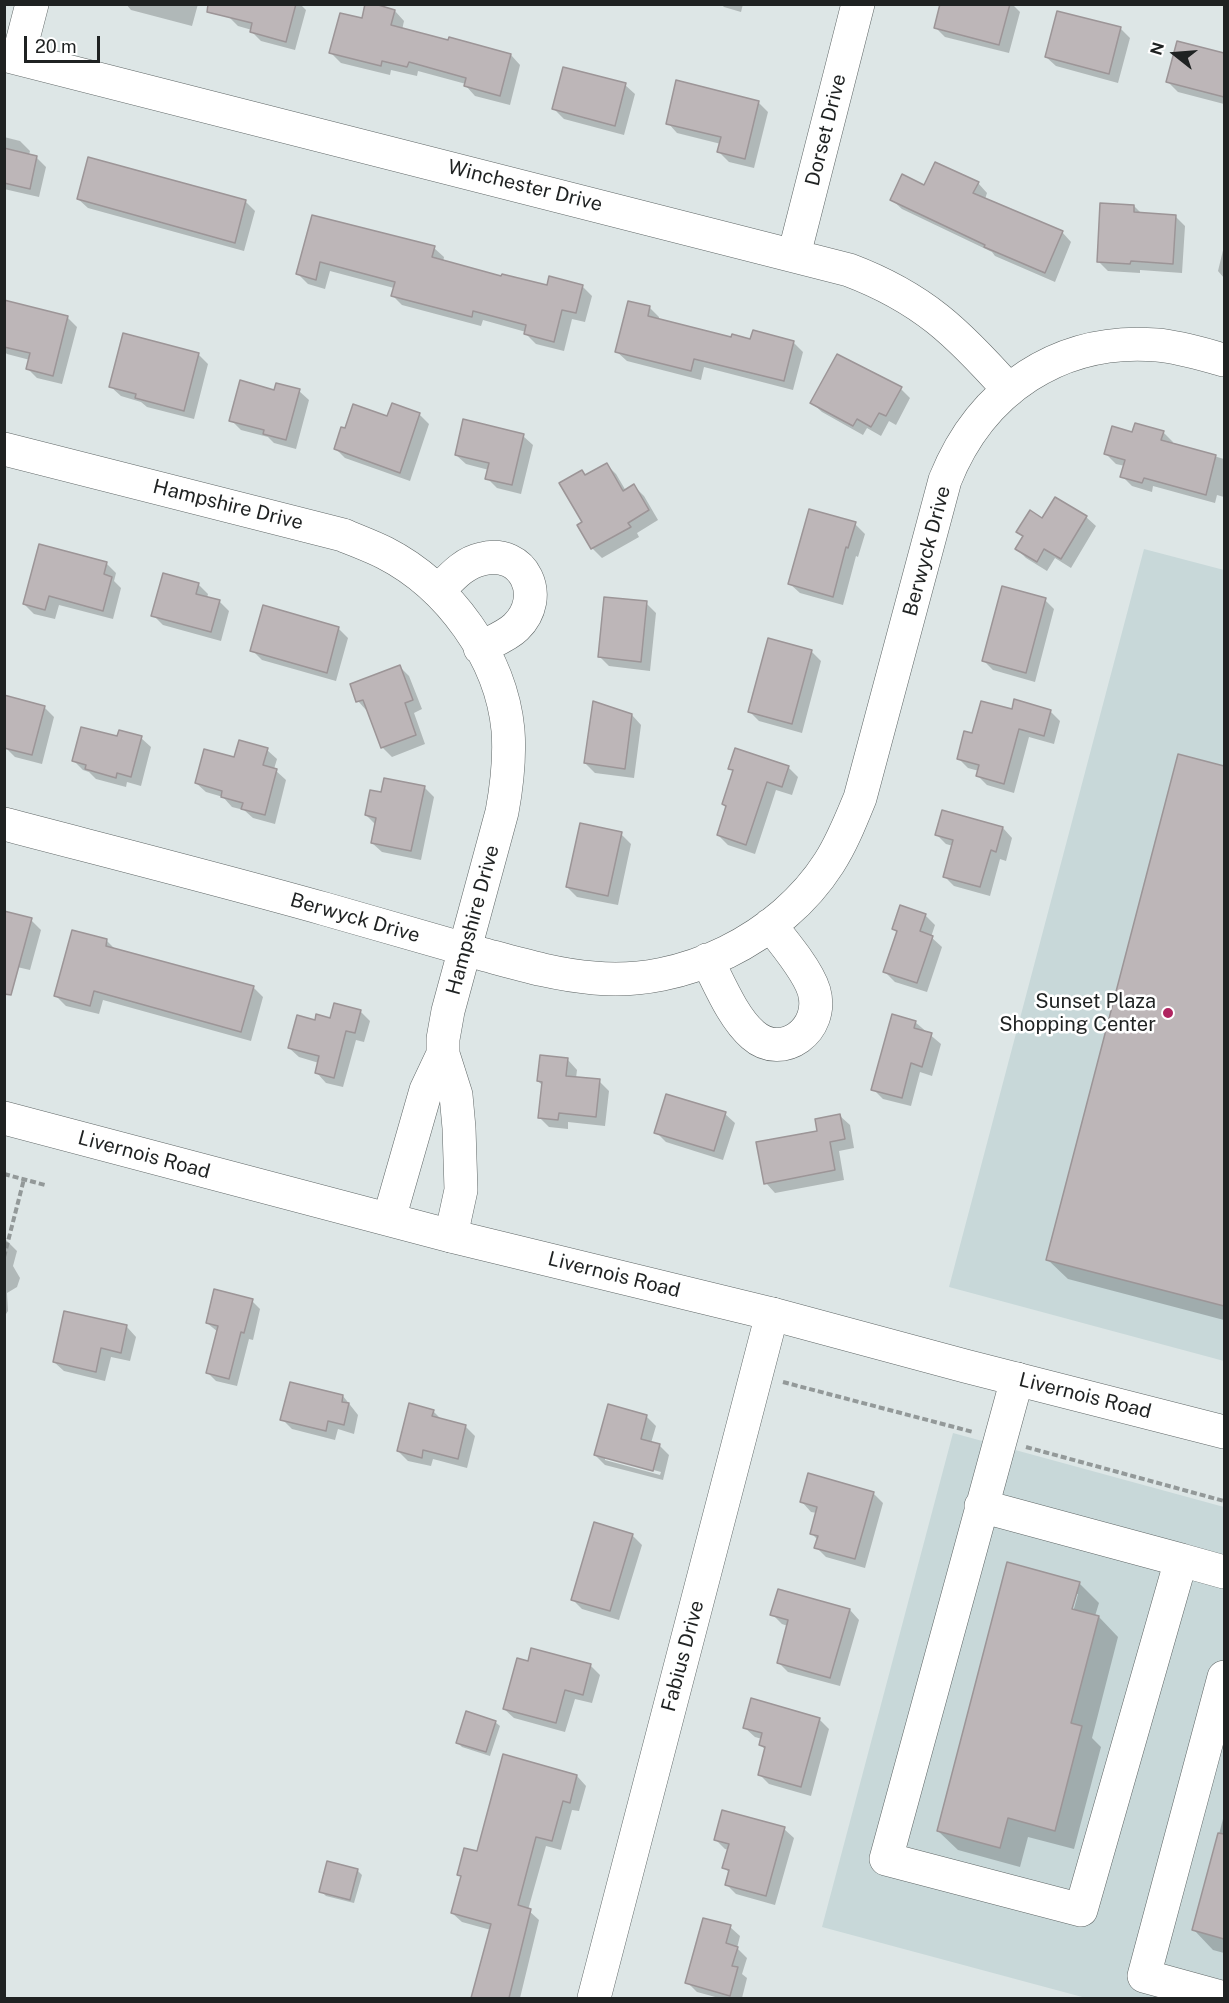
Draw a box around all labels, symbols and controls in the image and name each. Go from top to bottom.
scale bar [27,24,104,62]
north arrow [1145,24,1205,84]
text: 20 m [35,36,77,57]
text: N [1146,40,1168,57]
street label: Dorset Drive [801,72,851,188]
street label: Winchester Drive [445,155,605,217]
street label: Hampshire Drive [150,475,306,535]
street label: Berwyck Drive [898,483,956,619]
street label: Hampshire Drive [441,843,505,997]
street label: Berwyck Drive [287,888,423,948]
place label: Sunset Plaza Shopping Center [999,990,1156,1037]
marker: Sunset Plaza Shopping Center [1161,1006,1175,1020]
street label: Livernois Road [75,1126,213,1184]
street label: Livernois Road [545,1247,683,1303]
street label: Livernois Road [1016,1368,1154,1424]
street label: Fabius Drive [657,1598,709,1714]

